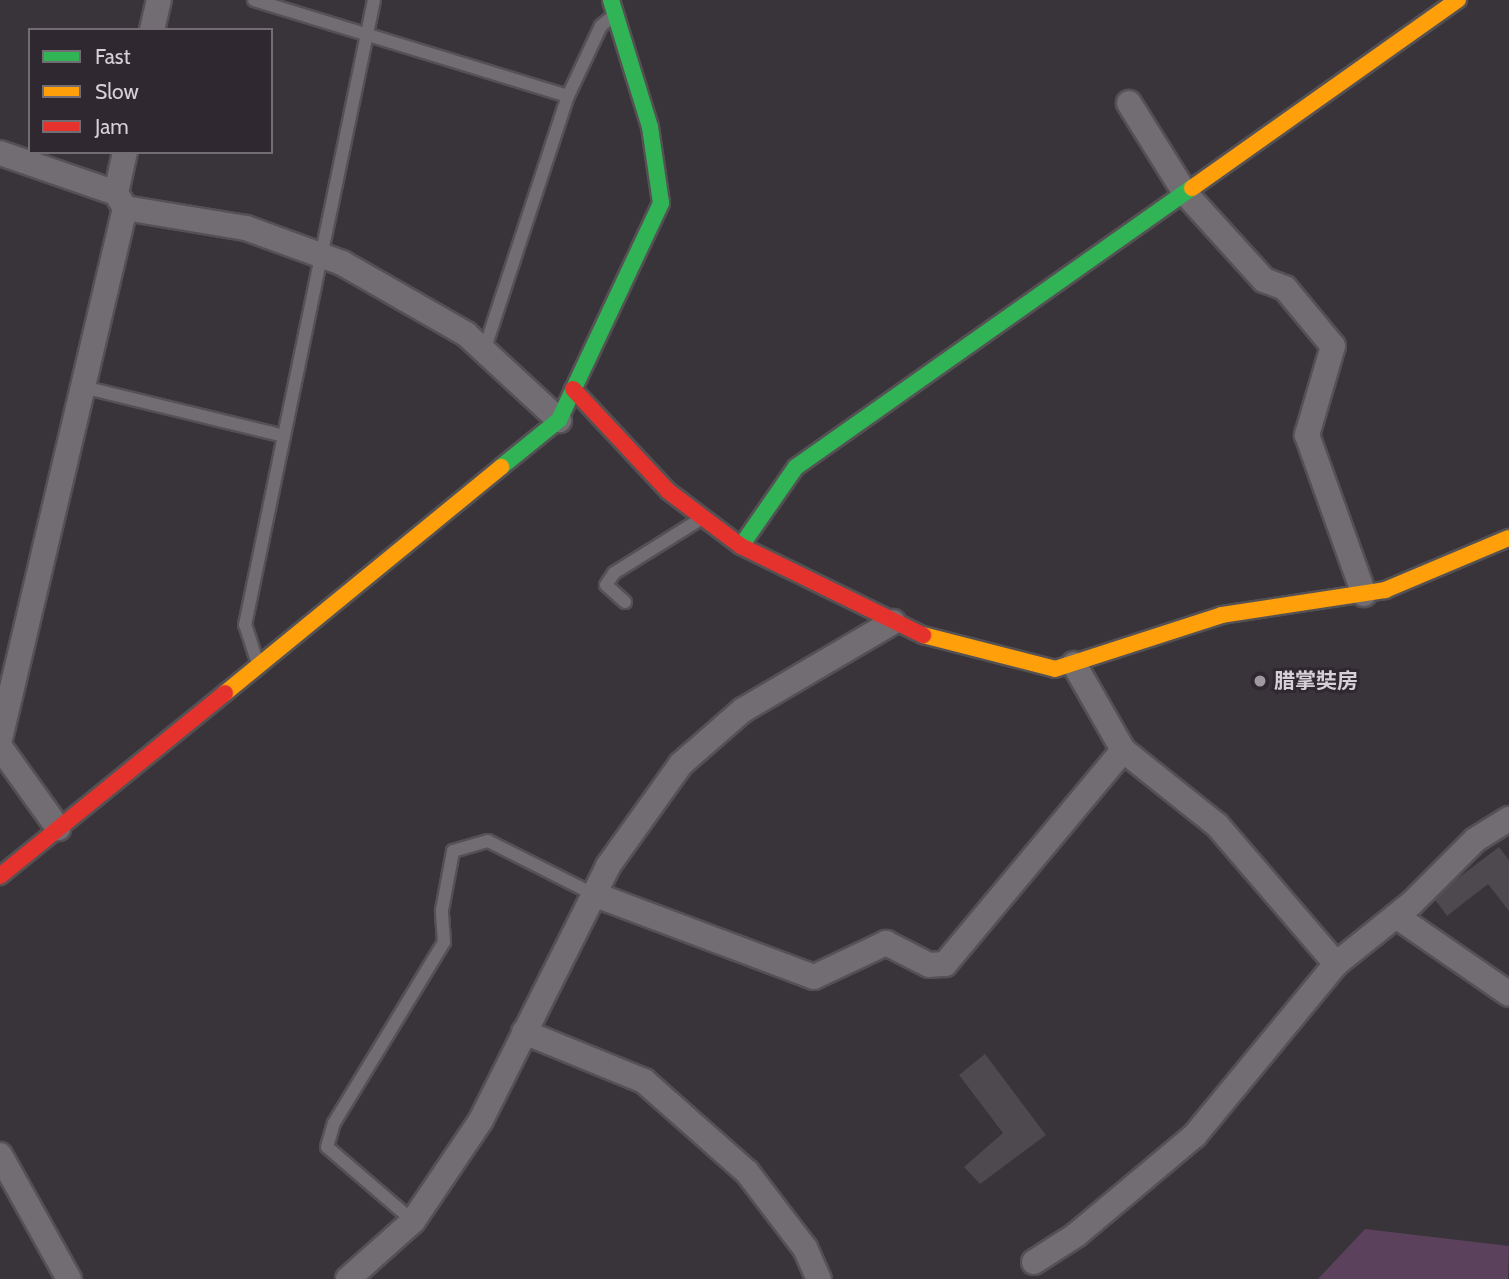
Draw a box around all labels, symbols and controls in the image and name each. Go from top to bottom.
legend [28,28,273,154]
text: Fast [95,44,131,69]
text: Slow [95,79,139,104]
text: Jam [95,114,129,139]
place label: 腊掌奘房 [1274,668,1358,694]
marker: 腊掌奘房 [1252,673,1268,689]

